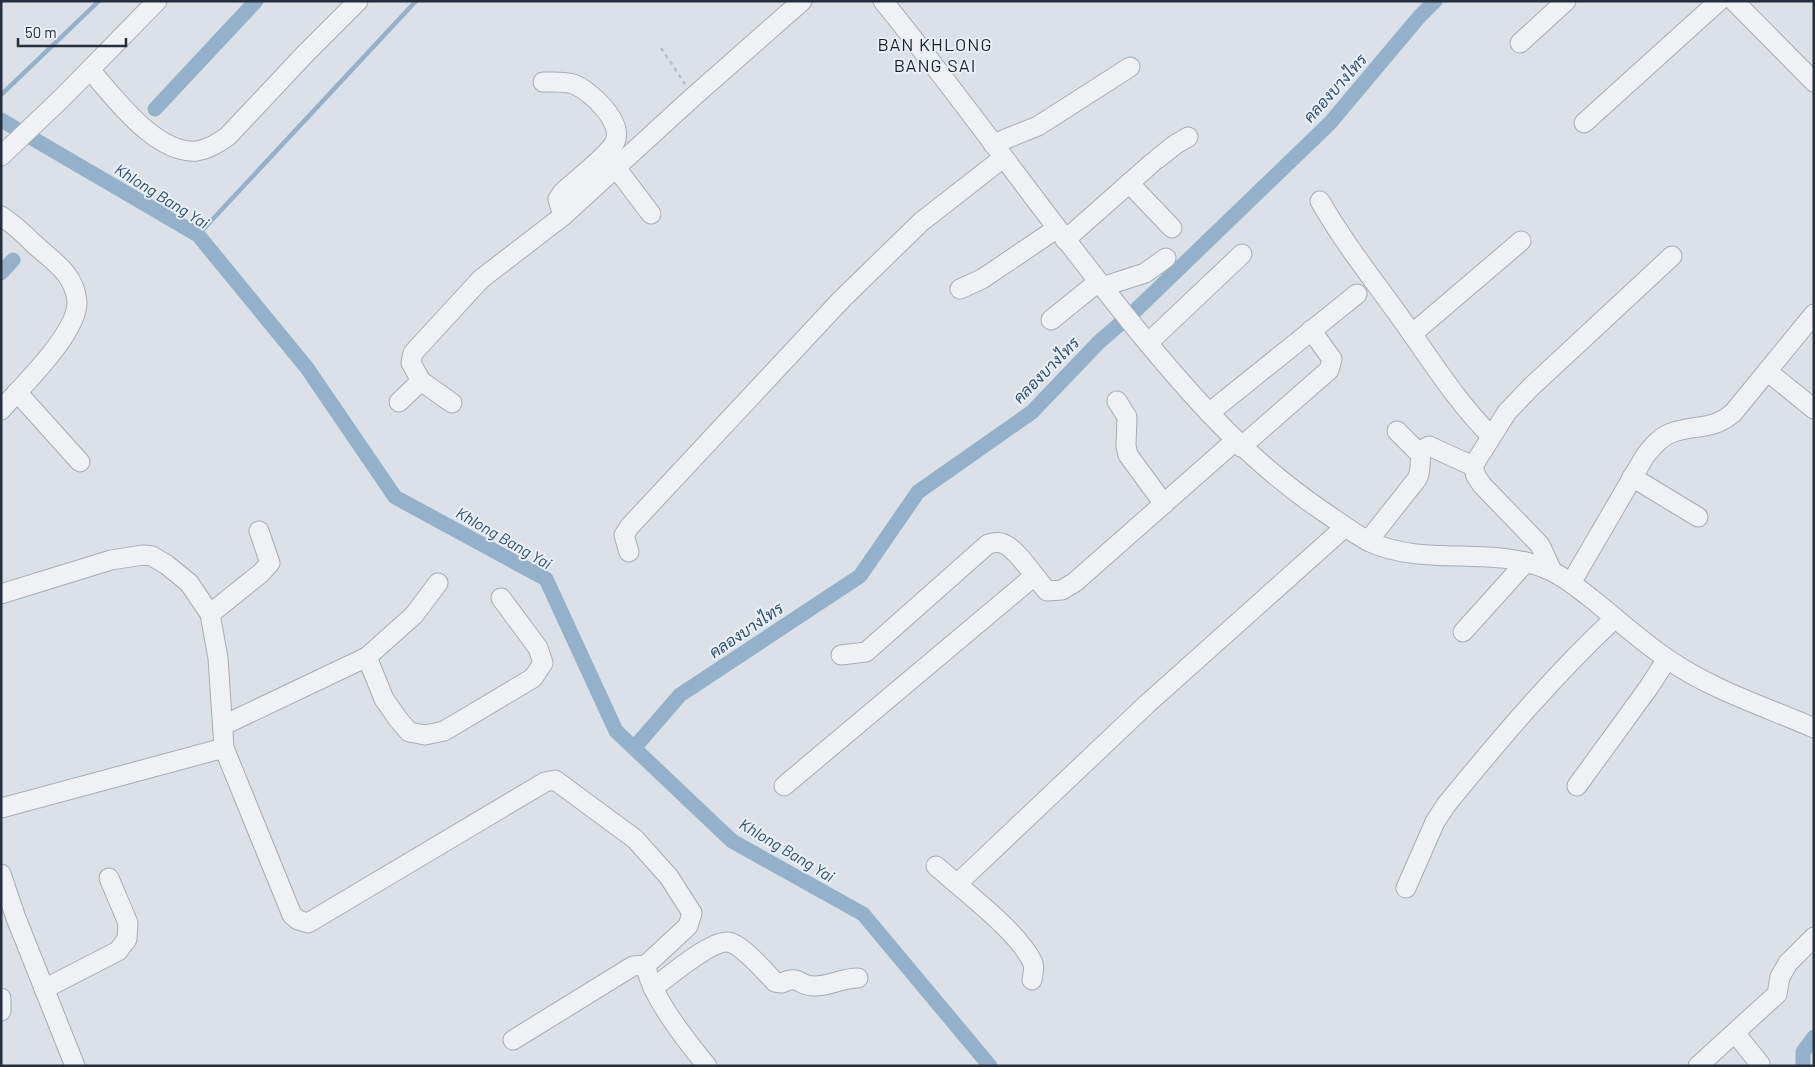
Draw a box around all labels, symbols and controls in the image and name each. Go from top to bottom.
scale bar [18,15,125,47]
text: 50 m [25,23,57,41]
district label: BAN KHLONG BANG SAI [878,33,992,76]
water label: คลองบางไทร [1298,48,1371,126]
water label: Khlong Bang Yai [112,159,213,232]
water label: คลองบางไทร [1008,331,1083,407]
water label: Khlong Bang Yai [453,502,556,573]
water label: คลองบางไทร [704,596,787,661]
water label: Khlong Bang Yai [736,814,838,885]

